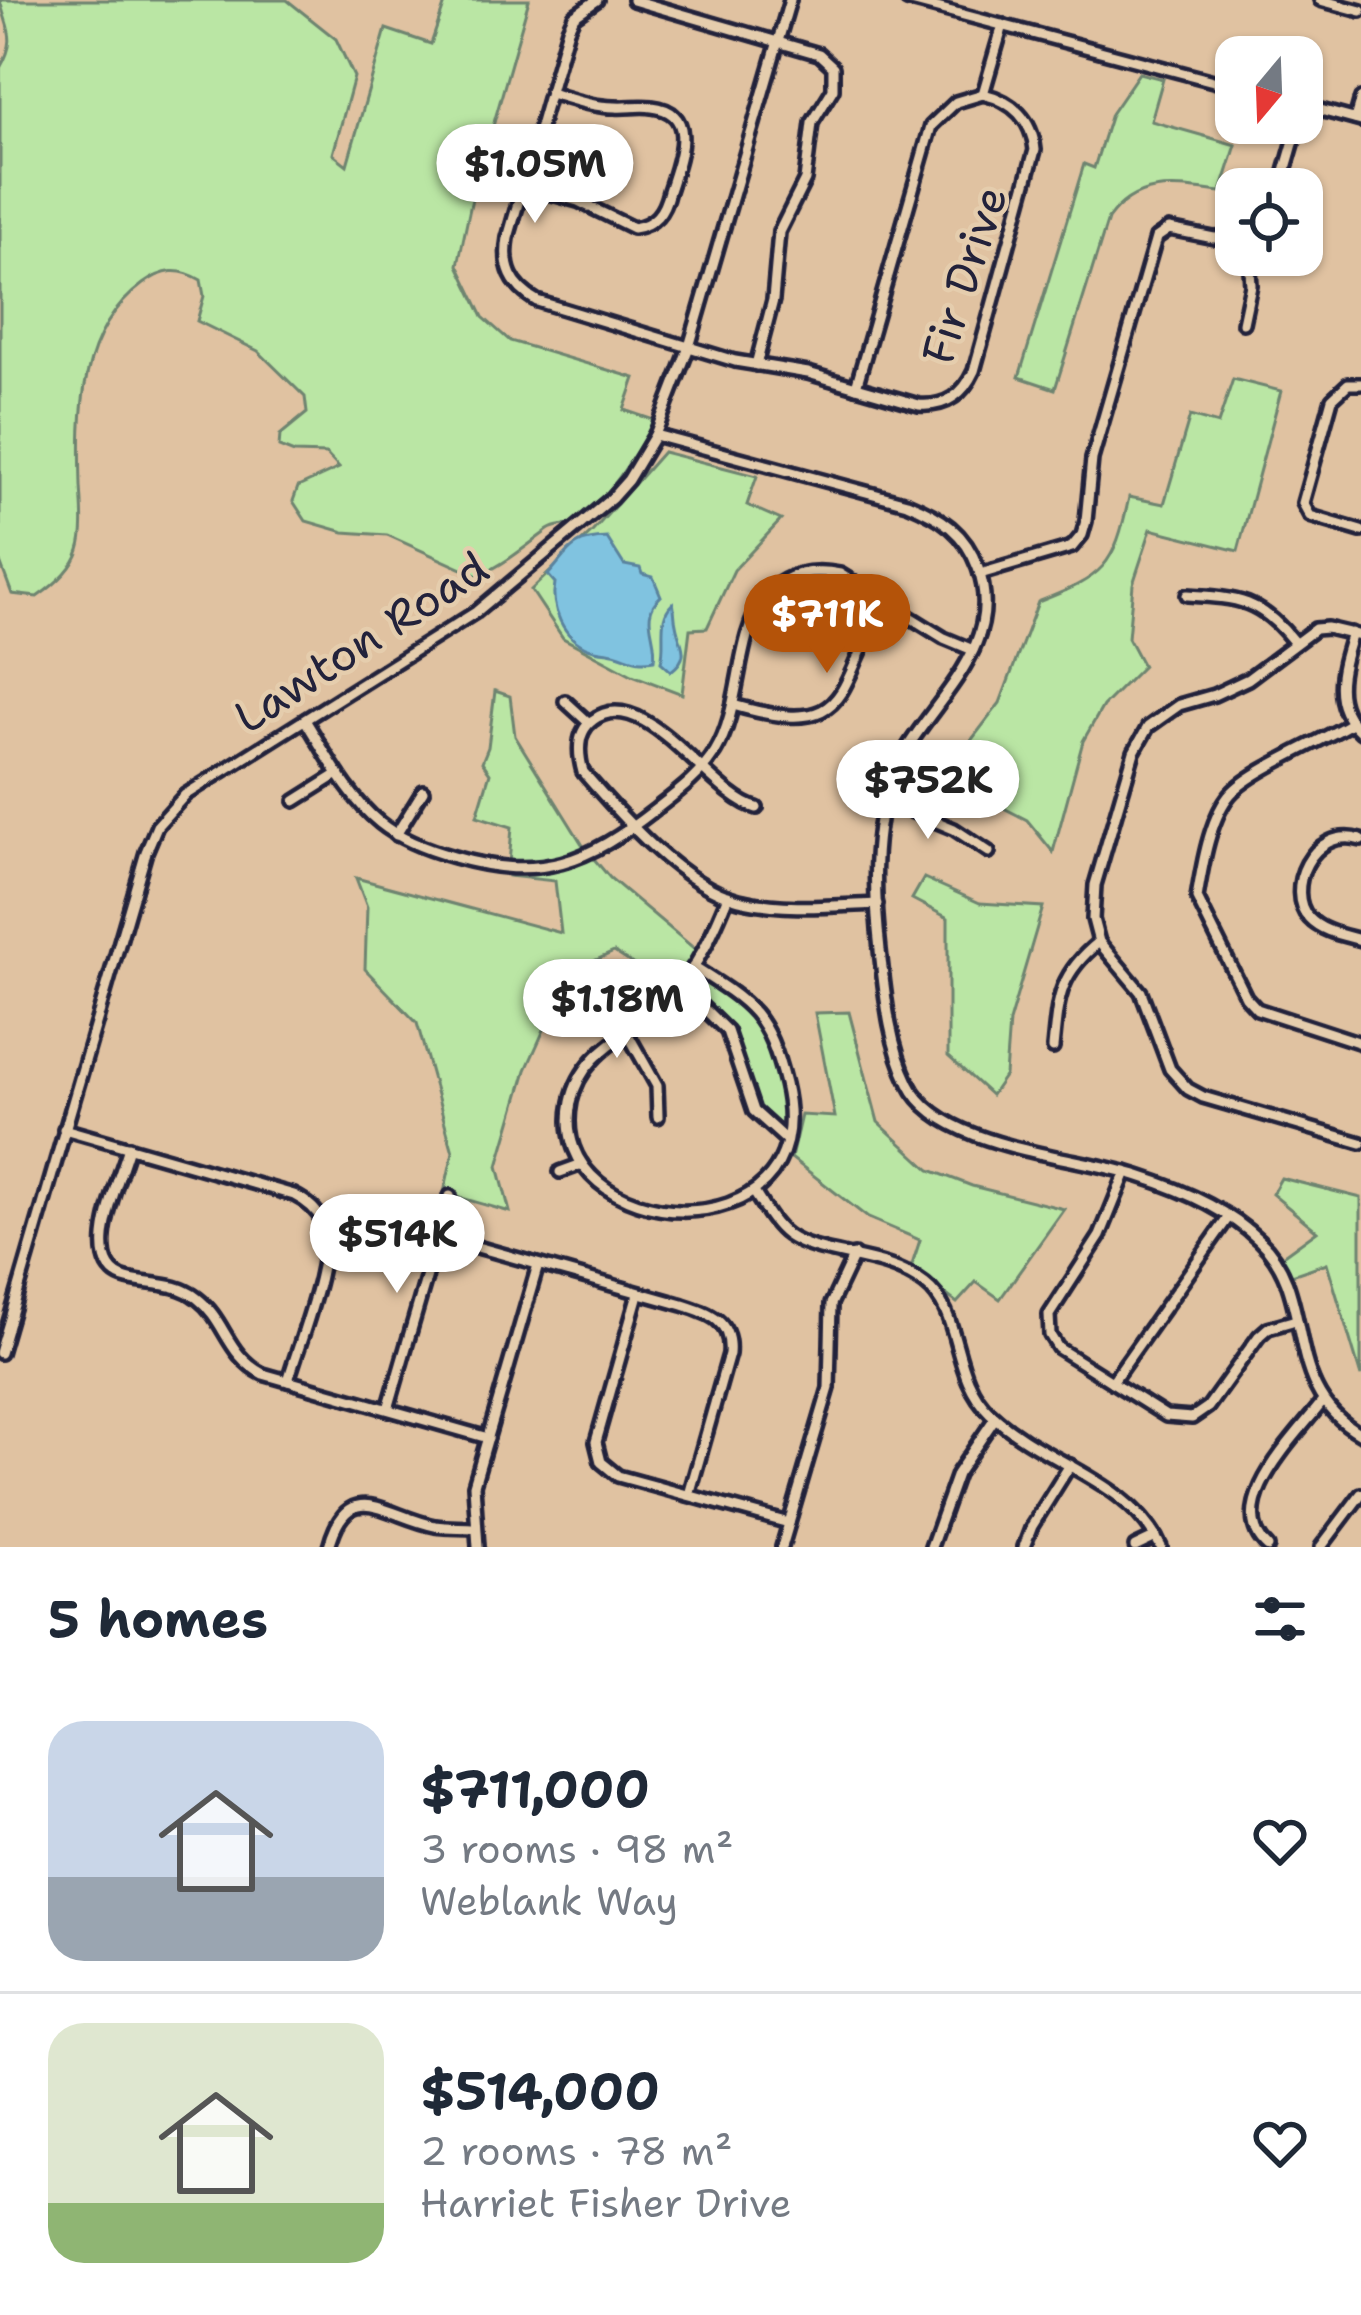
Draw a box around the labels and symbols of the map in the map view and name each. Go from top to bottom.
north arrow [1215,36,1323,144]
pin: $1.05M [437,124,633,226]
street label: Fir Drive [907,178,1021,372]
street label: Lawton Road [222,537,500,747]
pin: $711K [743,574,911,676]
pin: $752K [844,740,1012,842]
pin: $1.18M [519,959,715,1061]
pin: $514K [313,1194,481,1296]

